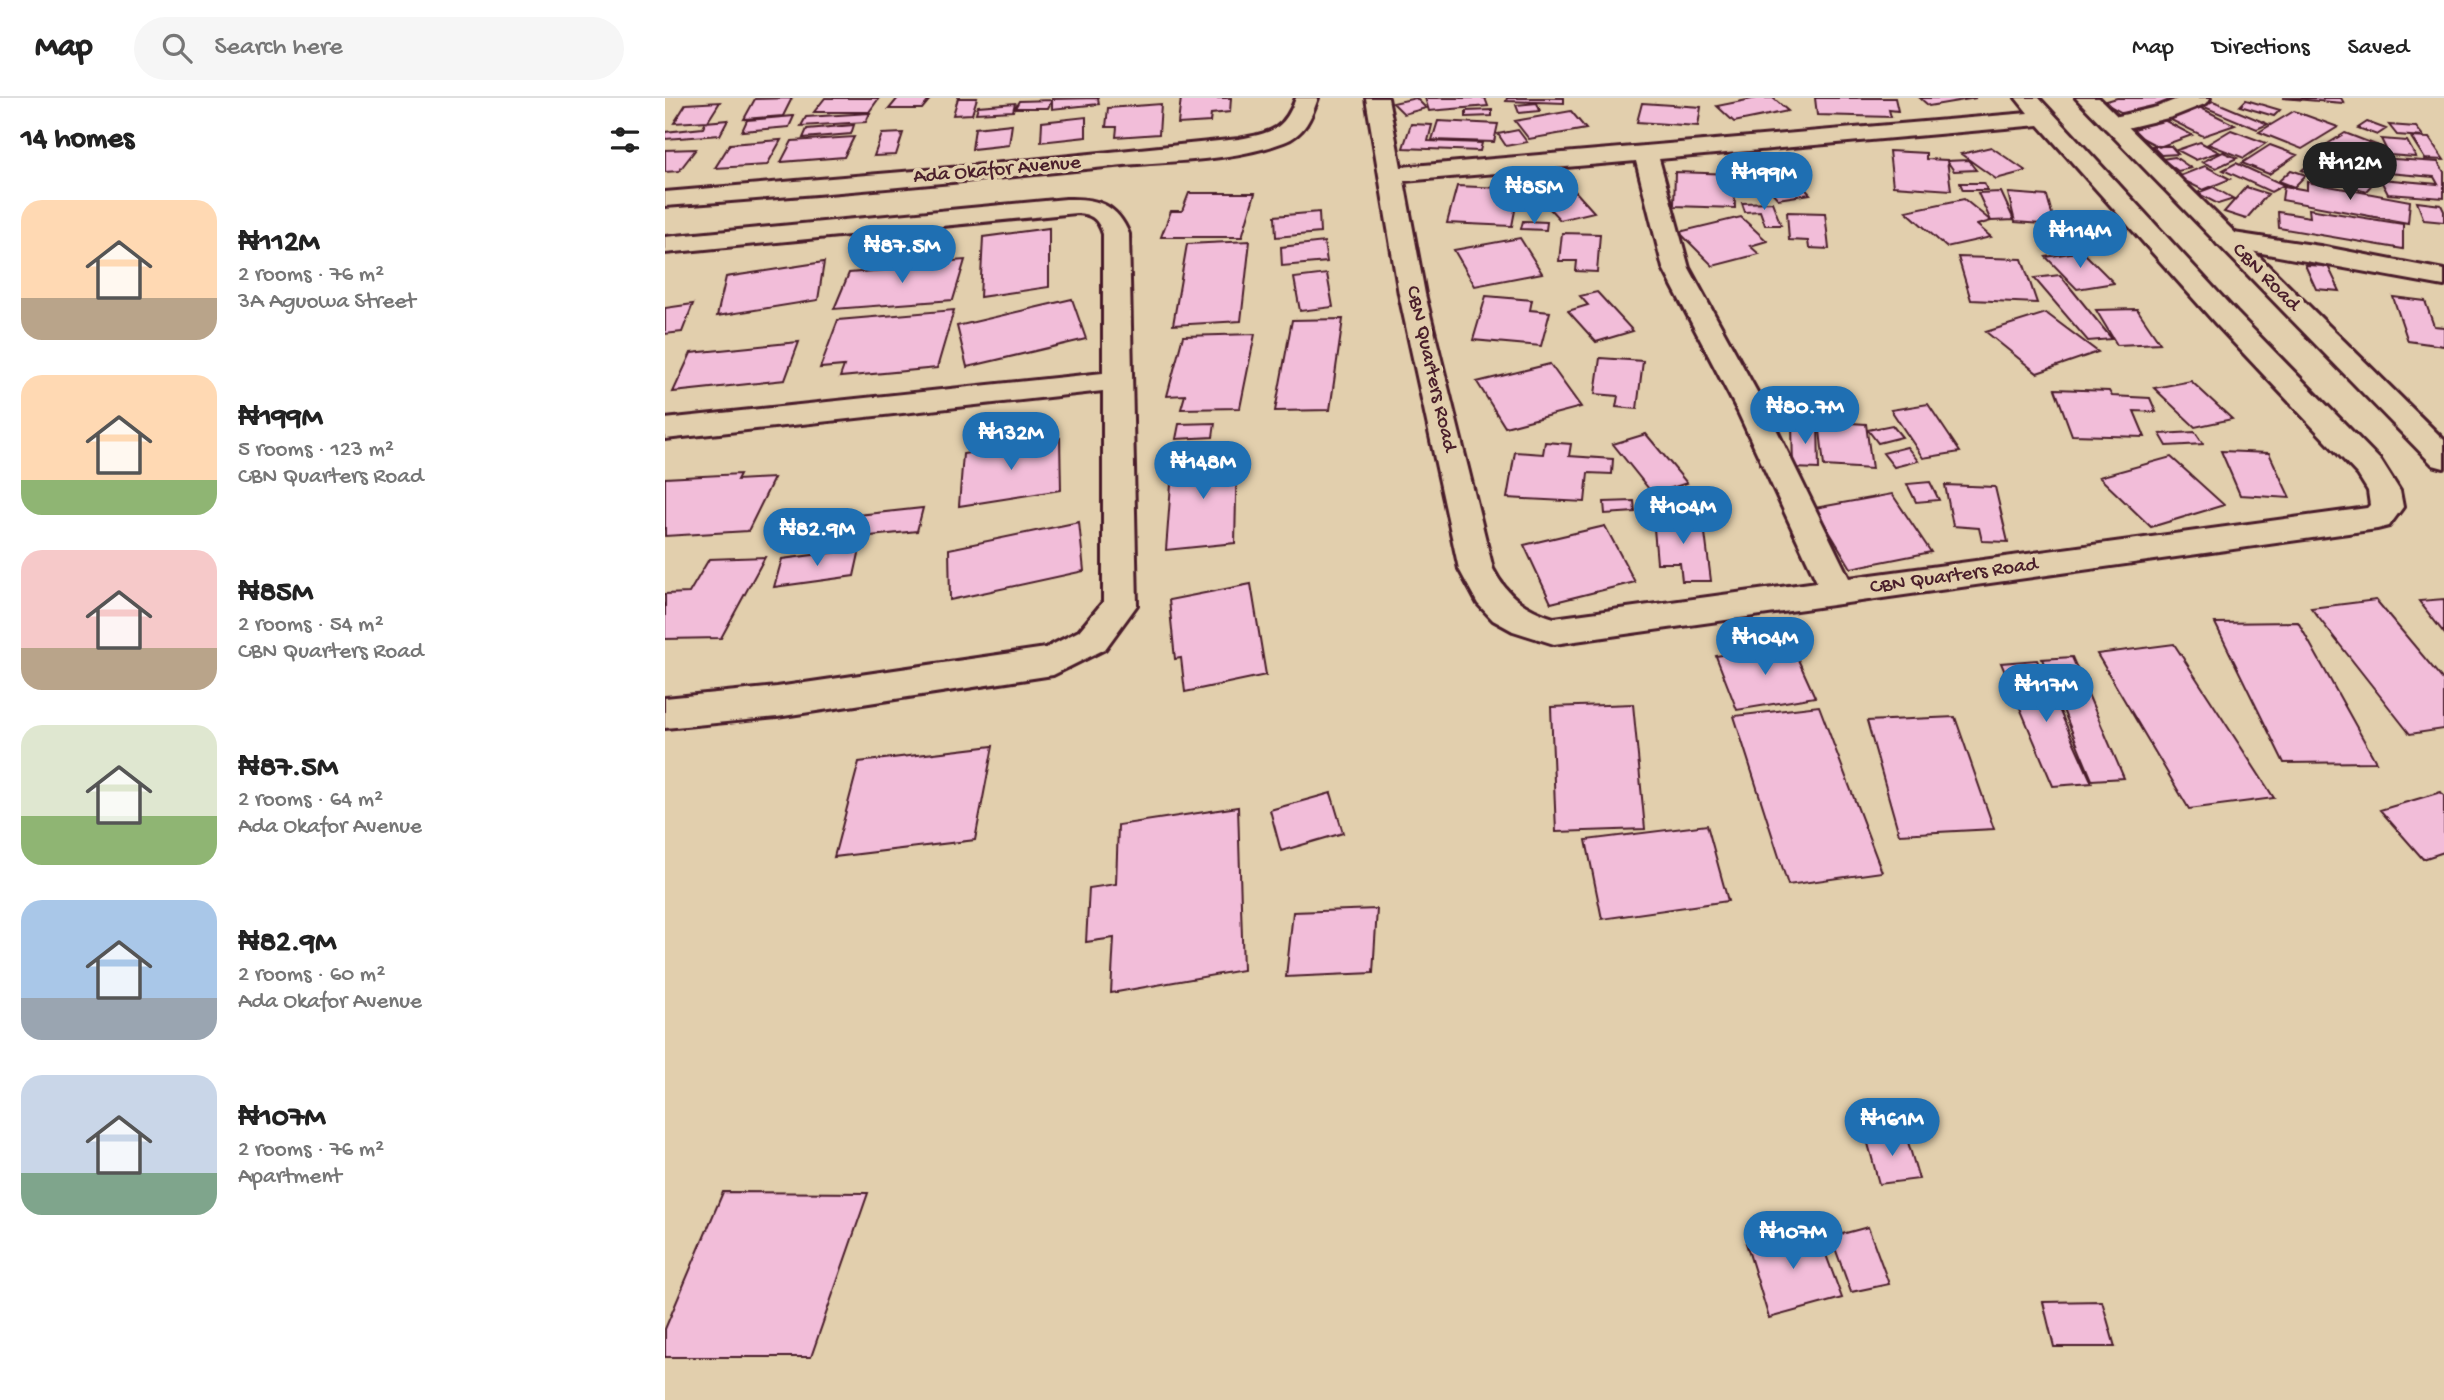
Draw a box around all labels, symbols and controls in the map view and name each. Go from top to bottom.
search box [134,17,624,80]
text: Map [35,29,92,67]
icon: search [158,29,196,67]
text: Search here [214,33,343,64]
text: Map [2132,34,2174,63]
text: Directions [2212,34,2310,63]
text: Saved [2348,34,2409,63]
icon: filters [606,121,644,159]
text: 14 homes [21,123,134,158]
pin: ₦112M [2301,142,2399,202]
street label: Ada Okafor Avenue [912,151,1083,191]
text: ₦112M [2319,151,2381,178]
pin: ₦199M [1715,152,1813,212]
text: ₦199M [1732,161,1796,188]
pin: ₦85M [1493,166,1575,226]
text: ₦85M [1505,175,1563,202]
pin: ₦114M [2031,211,2129,270]
text: ₦114M [2049,219,2111,246]
pin: ₦87.5M [845,226,959,285]
text: ₦112M [238,227,319,262]
icon: home [77,228,161,312]
text: ₦87.5M [864,234,940,261]
street label: CBN Road [2226,239,2306,319]
text: 2 rooms · 76 m² [238,262,384,289]
street label: CBN Quarters Road [1399,284,1462,456]
text: 3A Aguowa Street [238,289,416,316]
pin: ₦80.7M [1748,386,1862,446]
text: ₦80.7M [1766,395,1844,422]
text: ₦199M [238,402,323,437]
icon: home [77,403,161,487]
pin: ₦132M [962,412,1060,472]
text: ₦132M [978,421,1044,448]
text: 5 rooms · 123 m² [238,437,394,464]
pin: ₦148M [1154,442,1252,501]
text: ₦148M [1170,450,1236,477]
text: CBN Quarters Road [238,464,423,491]
pin: ₦104M [1634,486,1732,546]
text: ₦104M [1650,495,1716,522]
pin: ₦82.9M [760,508,874,568]
text: ₦82.9M [779,517,855,544]
street label: CBN Quarters Road [1868,553,2041,601]
text: ₦85M [238,577,313,612]
icon: home [77,578,161,662]
text: 2 rooms · 54 m² [238,612,384,639]
pin: ₦104M [1716,618,1814,677]
text: ₦104M [1732,626,1798,653]
text: CBN Quarters Road [238,639,423,666]
pin: ₦117M [1997,664,2095,724]
text: ₦117M [2014,673,2078,700]
text: ₦87.5M [238,752,338,787]
icon: home [77,753,161,837]
text: 2 rooms · 64 m² [238,787,383,814]
text: Ada Okafor Avenue [238,814,422,841]
text: ₦82.9M [238,927,336,962]
icon: home [77,928,161,1012]
text: 2 rooms · 60 m² [238,962,385,989]
text: Ada Okafor Avenue [238,989,422,1016]
pin: ₦161M [1843,1098,1941,1158]
text: ₦107M [238,1102,325,1137]
icon: home [77,1103,161,1187]
text: ₦161M [1861,1107,1923,1134]
text: 2 rooms · 76 m² [238,1137,384,1164]
text: Apartment [238,1164,342,1191]
pin: ₦107M [1744,1212,1842,1271]
text: ₦107M [1760,1220,1826,1247]

